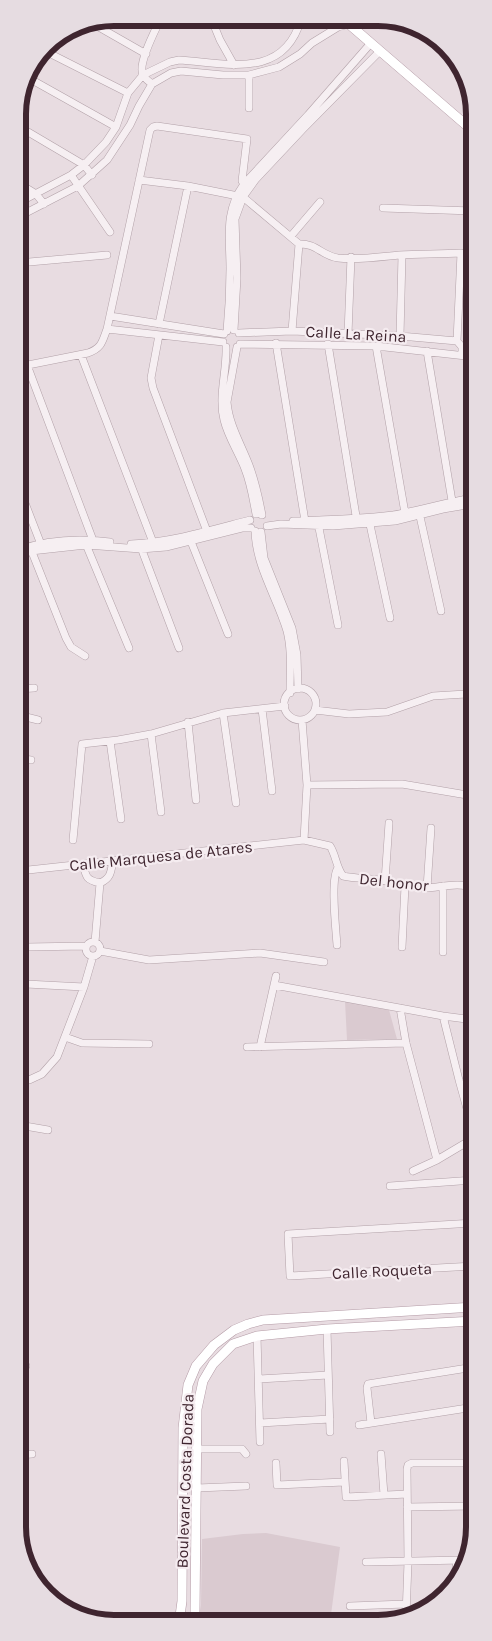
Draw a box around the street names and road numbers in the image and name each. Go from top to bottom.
street label: Calle La Reina [305,322,407,346]
street label: Calle Marquesa de Atares [69,837,253,875]
street label: Del honor [358,869,430,895]
street label: Calle Roqueta [331,1259,433,1283]
street label: Boulevard Costa Dorada [172,1393,198,1569]

